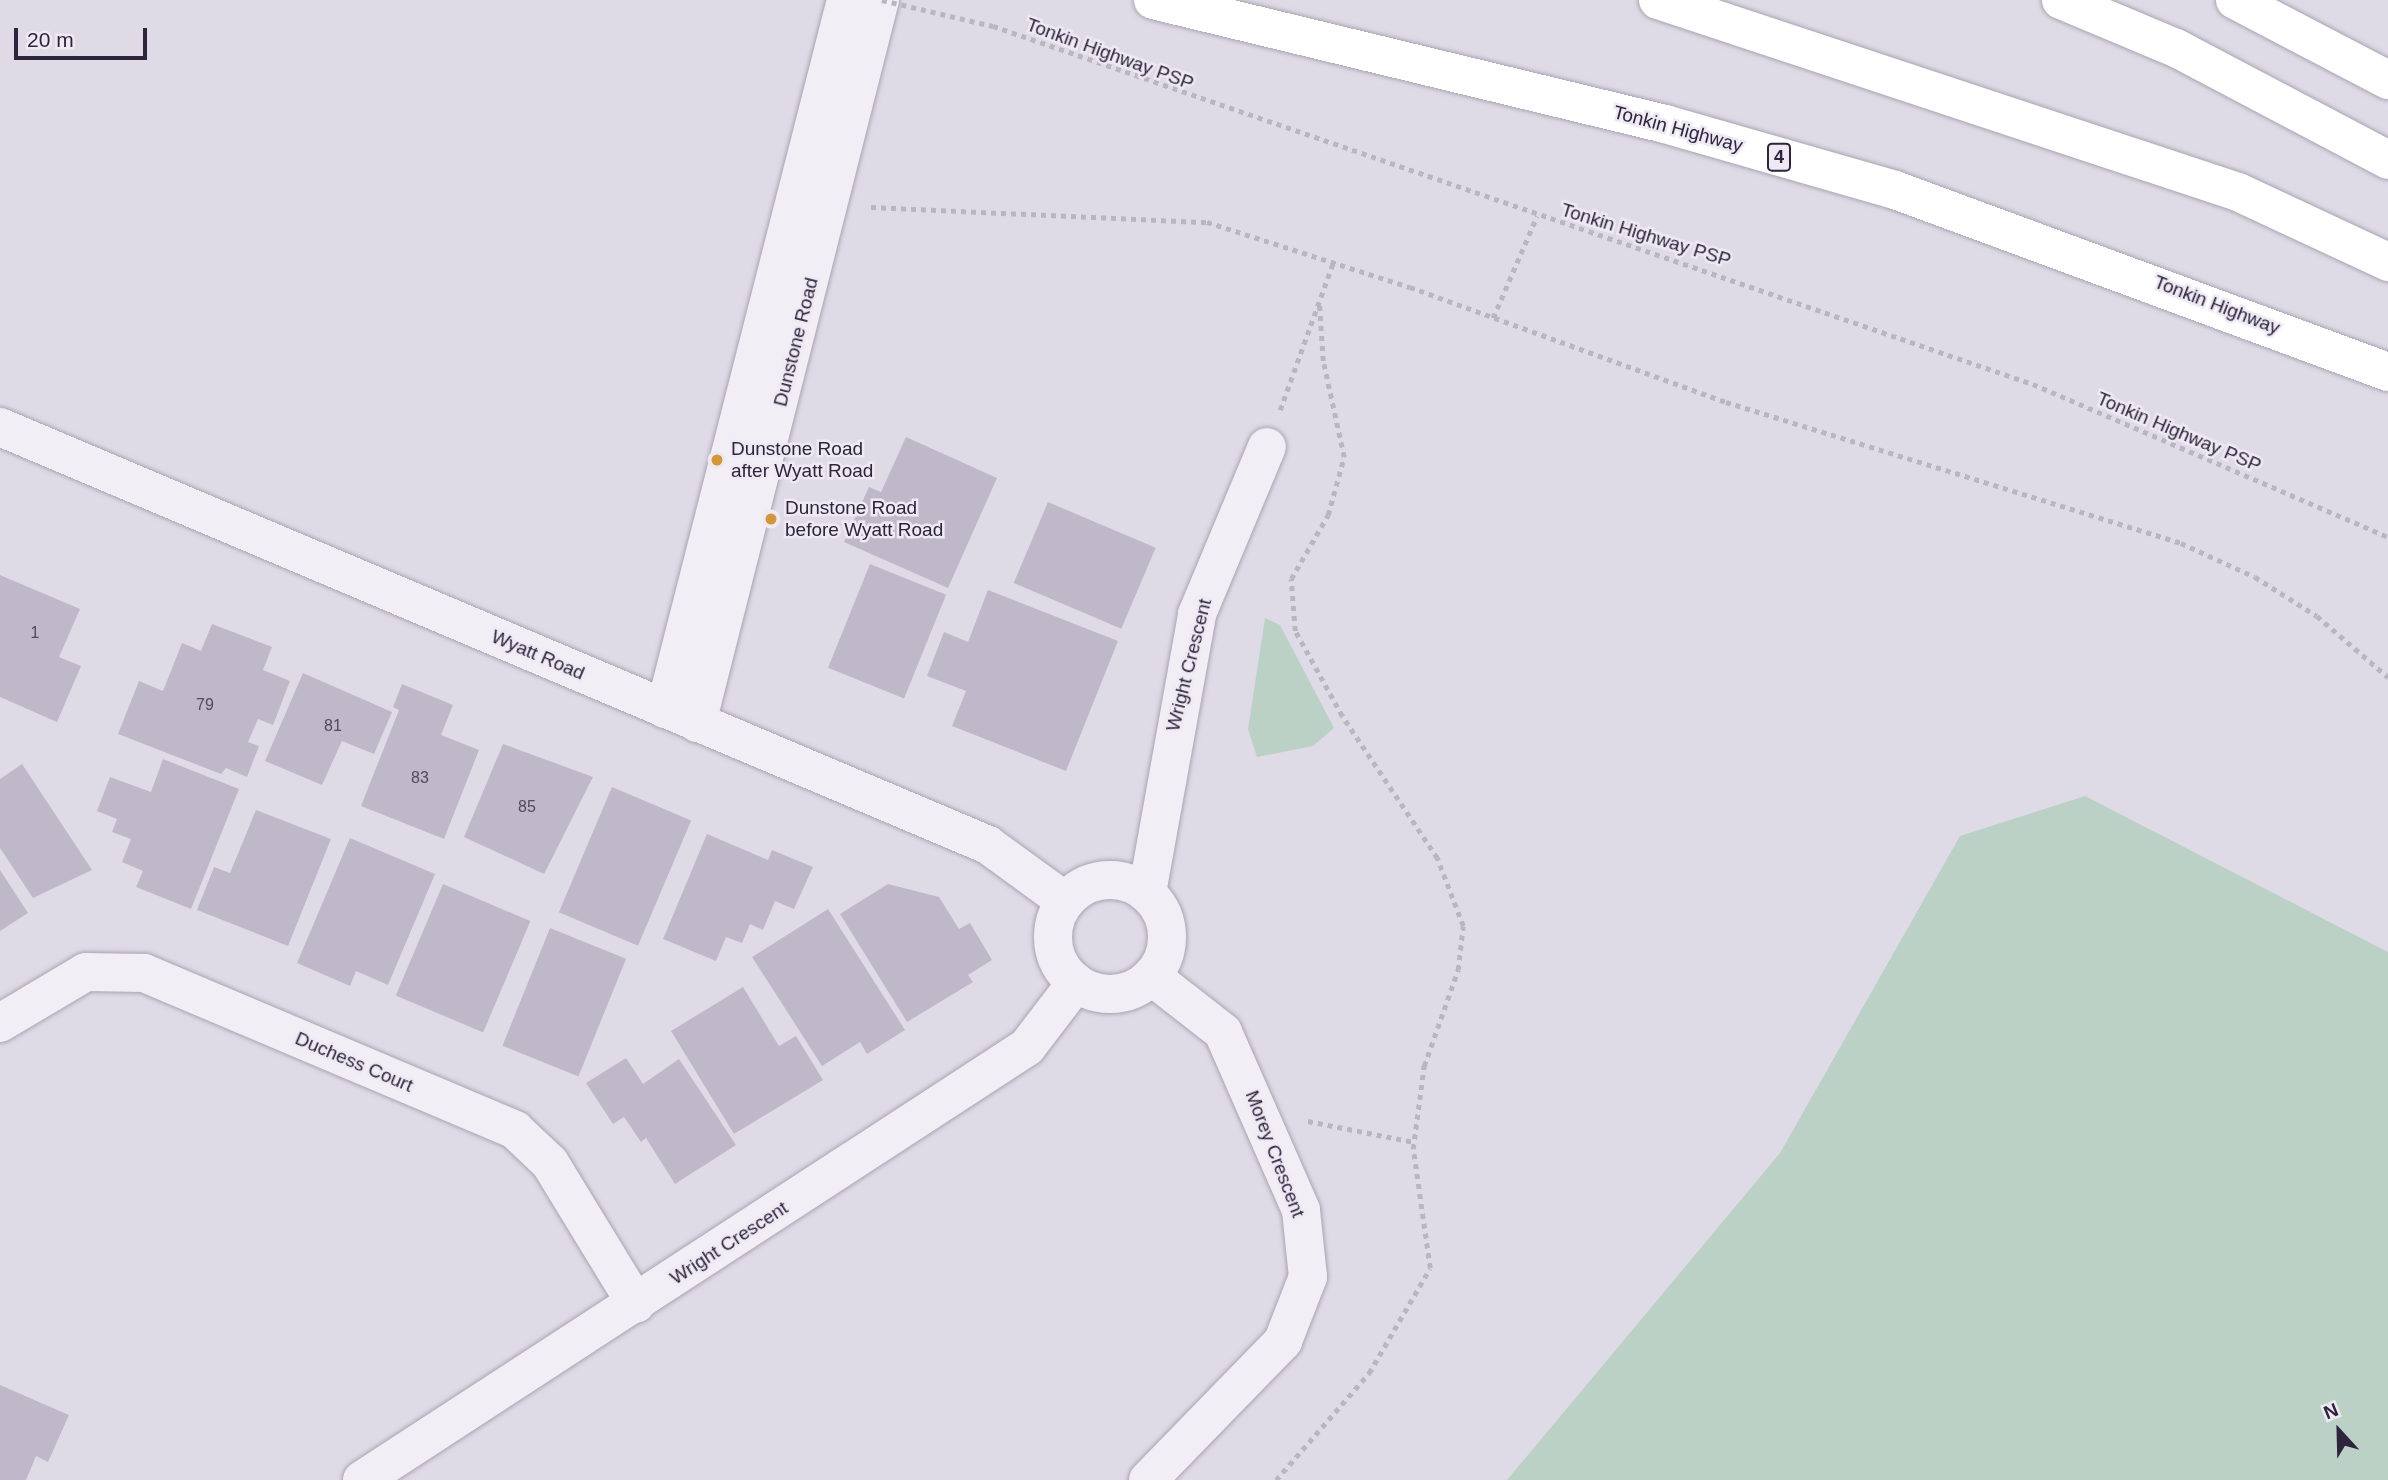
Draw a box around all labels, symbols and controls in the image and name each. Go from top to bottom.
street label: Tonkin Highway PSP [1023,13,1197,95]
scale bar [18,14,150,58]
text: 20 m [27,28,74,51]
street label: Tonkin Highway [1611,101,1745,157]
road number: 4 [1767,142,1791,172]
street label: Tonkin Highway PSP [1558,198,1734,272]
street label: Tonkin Highway [2151,271,2283,339]
street label: Dunstone Road [769,275,823,409]
street label: Tonkin Highway PSP [2093,387,2265,477]
place label: Dunstone Road after Wyatt Road [731,438,873,482]
marker: Dunstone Road after Wyatt Road [709,452,725,468]
place label: Dunstone Road before Wyatt Road [785,497,943,541]
marker: Dunstone Road before Wyatt Road [763,511,779,527]
street label: Wright Crescent [1162,596,1216,734]
house number: 1 [31,623,39,643]
street label: Wyatt Road [488,625,588,685]
house number: 79 [196,695,214,715]
house number: 81 [324,716,342,736]
house number: 83 [411,768,429,788]
house number: 85 [518,797,536,817]
street label: Duchess Court [292,1027,416,1097]
street label: Morey Crescent [1240,1087,1310,1221]
street label: Wright Crescent [666,1196,792,1290]
north arrow [2304,1396,2374,1466]
text: N [2321,1399,2341,1423]

